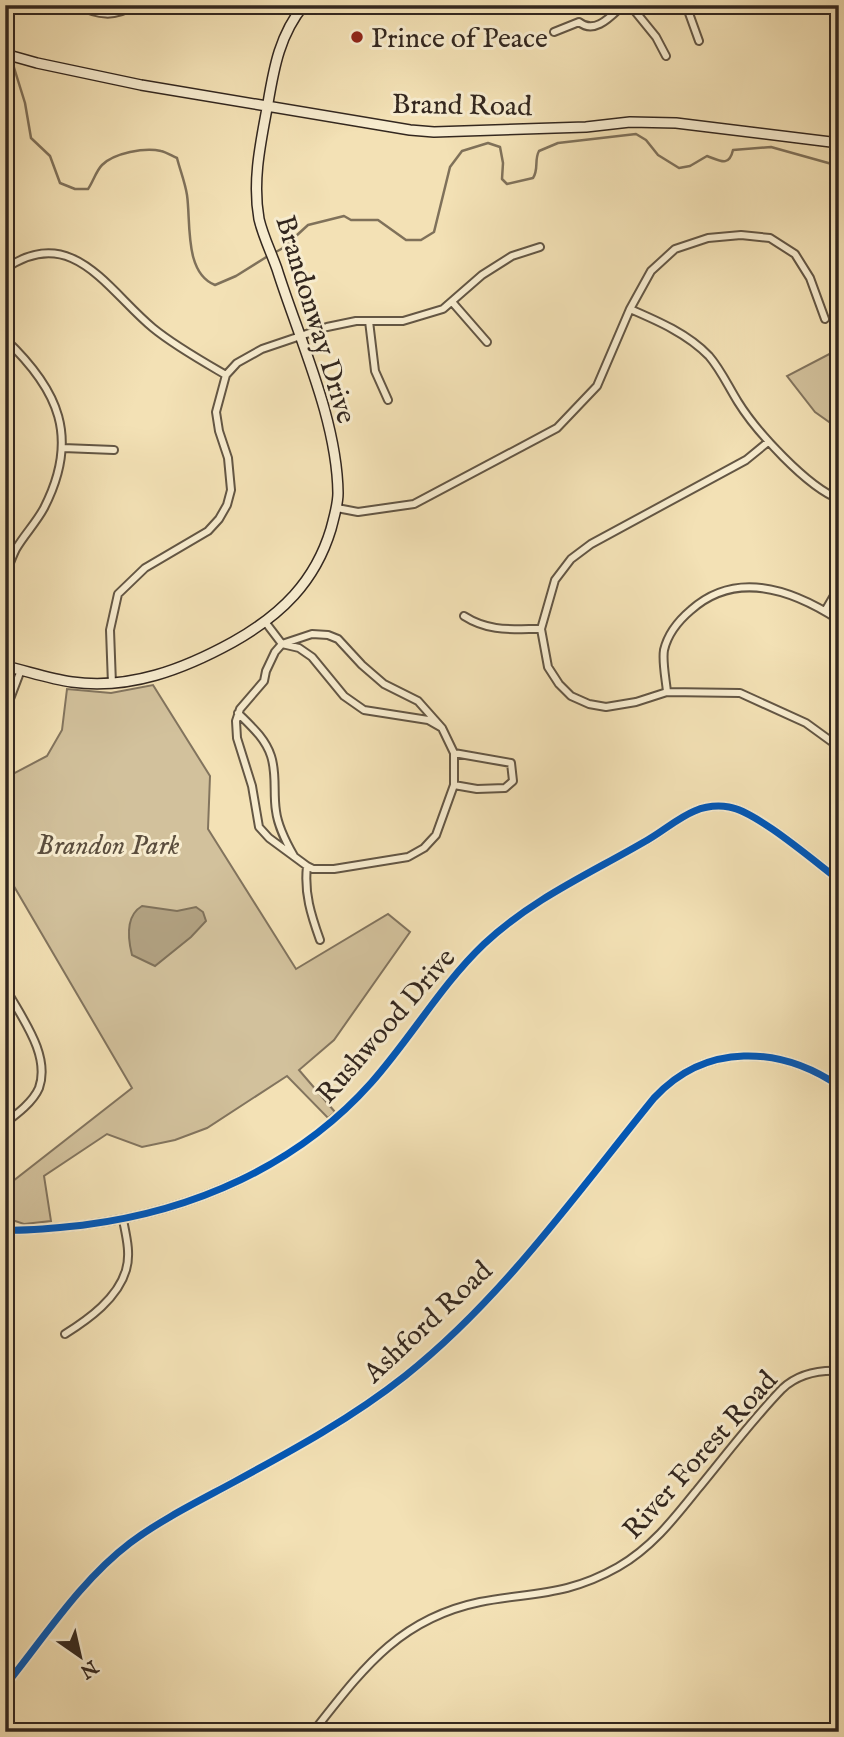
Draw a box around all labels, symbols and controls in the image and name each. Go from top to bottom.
place label: Prince of Peace [371,22,548,57]
marker: Prince of Peace [349,29,365,45]
street label: Brand Road [392,88,532,125]
street label: Brandonway Drive [266,211,363,428]
park label: Brandon Park [37,829,179,864]
street label: Rushwood Drive [310,942,464,1112]
street label: Ashford Road [356,1254,500,1392]
street label: River Forest Road [616,1364,786,1547]
north arrow [46,1622,116,1692]
text: N [74,1653,103,1683]

